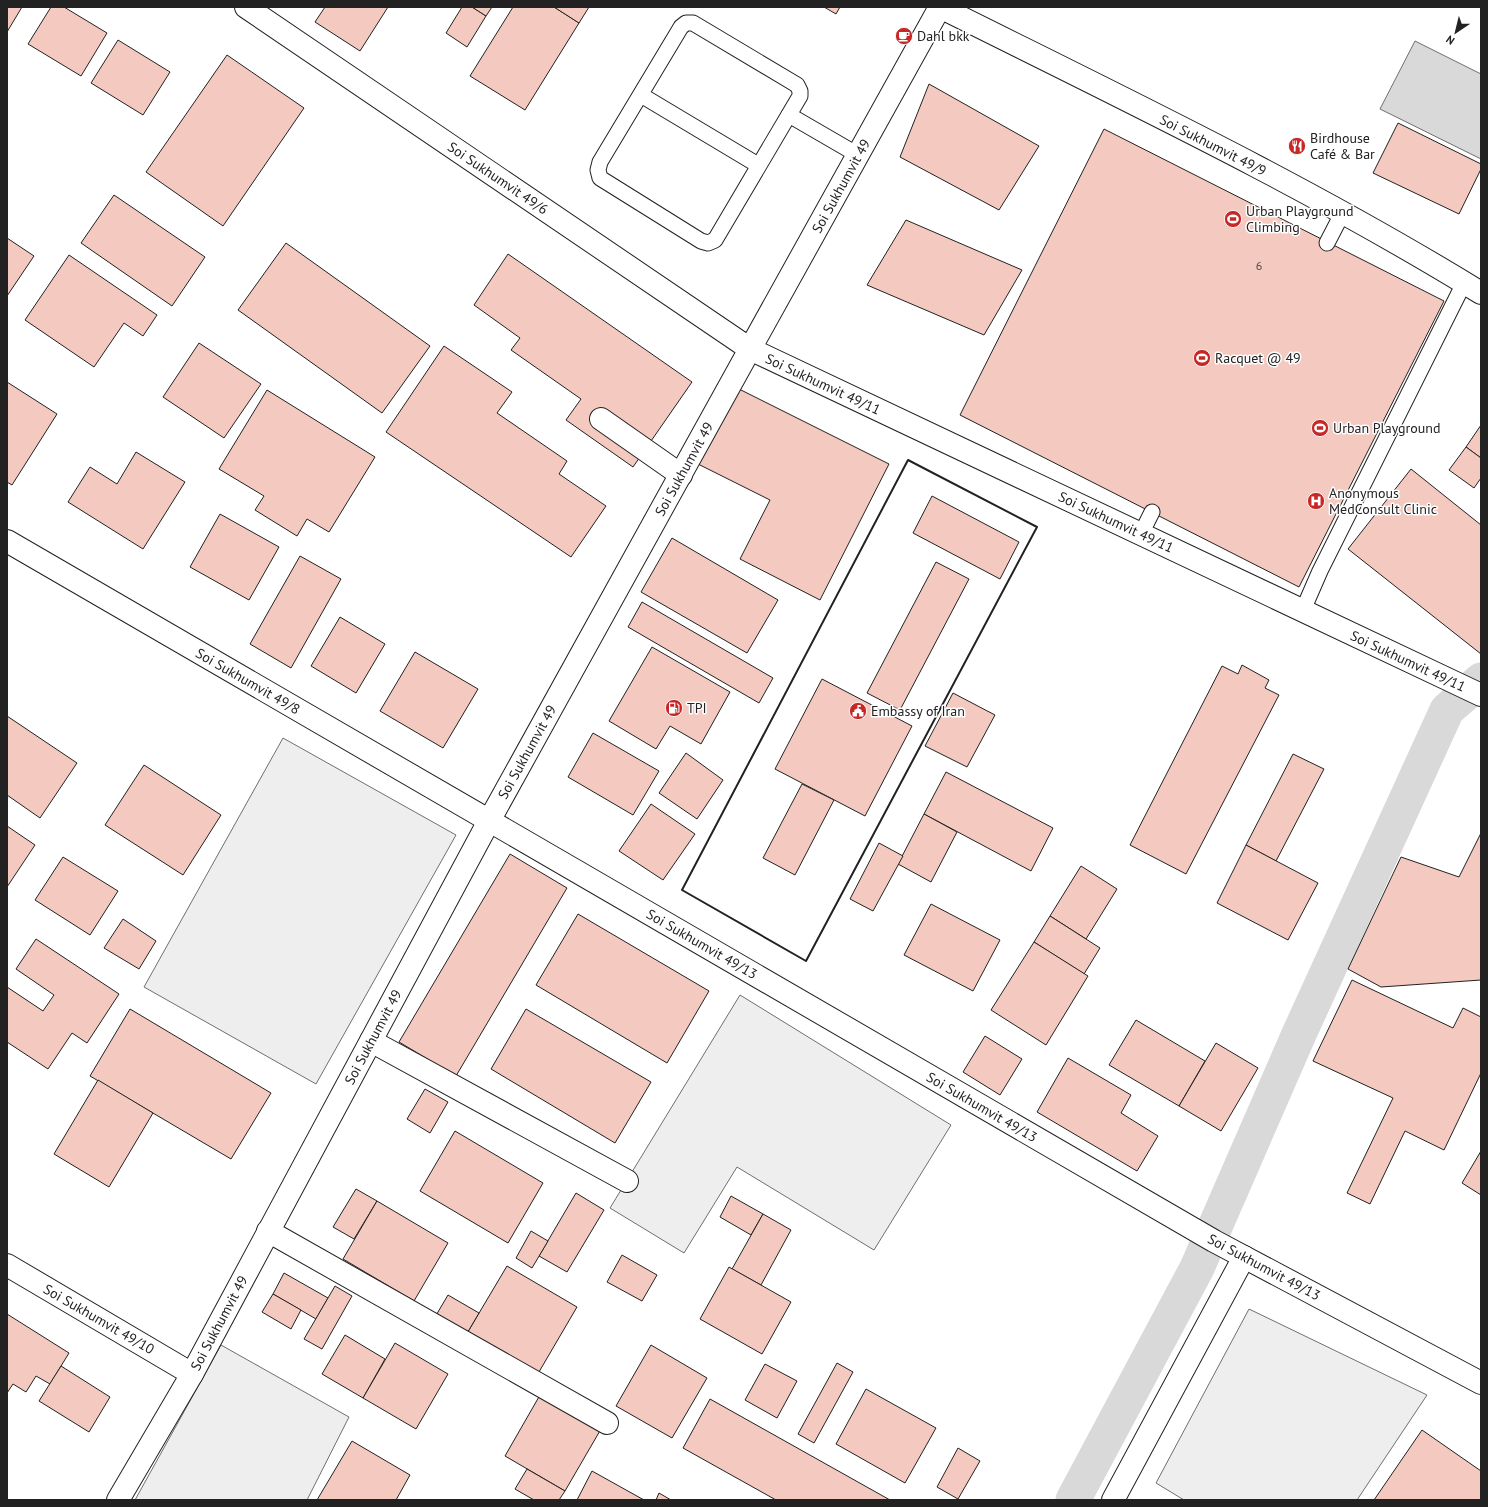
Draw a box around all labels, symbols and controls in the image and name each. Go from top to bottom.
north arrow [1436,12,1476,52]
cafe icon: Dahl bkk [894,26,914,46]
place label: Dahl bkk [917,27,970,45]
text: N [1443,32,1457,48]
street label: Soi Sukhumvit 49/9 [1157,110,1269,180]
place label: Birdhouse Café & Bar [1310,129,1375,163]
street label: Soi Sukhumvit 49 [808,136,874,236]
restaurant icon: Birdhouse Café & Bar [1287,136,1307,156]
street label: Soi Sukhumvit 49/6 [444,138,552,218]
place label: Urban Playground Climbing [1246,202,1354,236]
sports icon: Urban Playground Climbing [1223,209,1243,229]
house number: 6 [1256,258,1262,273]
sports icon: Racquet @ 49 [1192,348,1212,368]
street label: Soi Sukhumvit 49/11 [762,349,884,419]
place label: Racquet @ 49 [1215,349,1301,367]
sports icon: Urban Playground [1310,418,1330,438]
street label: Soi Sukhumvit 49 [651,419,717,519]
place label: Urban Playground [1333,419,1441,437]
place label: Anonymous MedConsult Clinic [1329,484,1437,518]
street label: Soi Sukhumvit 49/11 [1055,487,1177,557]
hospital icon: Anonymous MedConsult Clinic [1306,491,1326,511]
street label: Soi Sukhumvit 49/11 [1347,626,1469,696]
street label: Soi Sukhumvit 49/8 [193,644,303,718]
fuel station icon: TPI [664,698,684,718]
place label: TPI [687,699,707,717]
public building icon: Embassy of Iran [848,701,868,721]
street label: Soi Sukhumvit 49 [494,702,560,802]
place label: Embassy of Iran [871,702,965,720]
street label: Soi Sukhumvit 49/13 [643,905,761,983]
street label: Soi Sukhumvit 49 [340,986,406,1088]
street label: Soi Sukhumvit 49/13 [923,1068,1041,1146]
street label: Soi Sukhumvit 49/13 [1205,1230,1323,1304]
street label: Soi Sukhumvit 49 [186,1272,252,1374]
street label: Soi Sukhumvit 49/10 [40,1280,158,1358]

